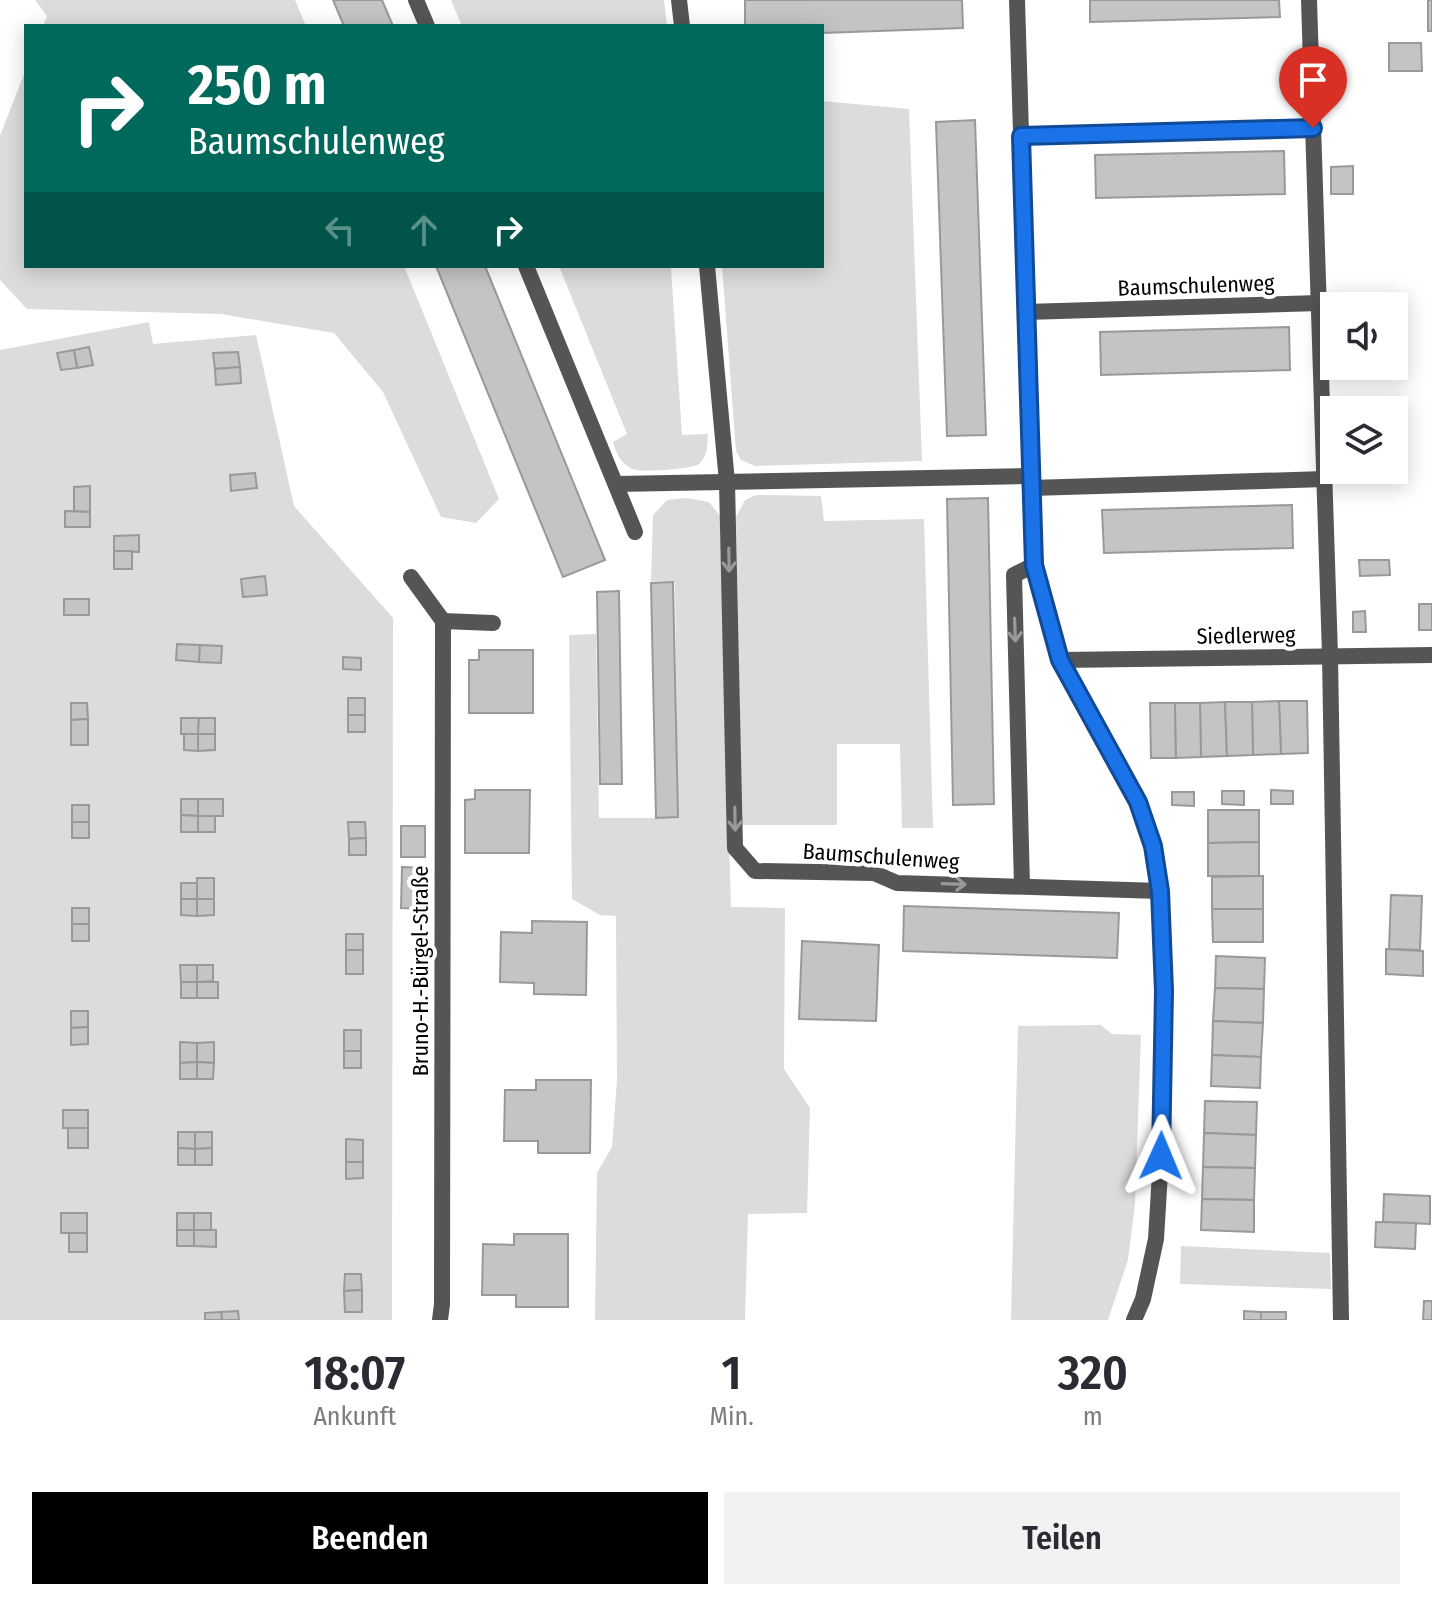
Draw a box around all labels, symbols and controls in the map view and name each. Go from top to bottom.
pin [1279,46,1347,128]
text: 250 m [188,52,326,119]
icon: right [56,56,160,160]
icon: arrive [1291,58,1335,102]
text: Baumschulenweg [188,120,445,164]
icon: left [318,208,362,252]
icon: ahead [402,208,446,252]
icon: right [486,208,530,252]
street label: Baumschulenweg [1117,269,1276,302]
map controls [1320,292,1408,484]
button: sound [1320,292,1408,380]
button: layers [1320,396,1408,484]
one-way arrow [721,546,736,573]
one-way arrow [1008,616,1023,643]
street label: Siedlerweg [1196,621,1296,650]
one-way arrow [727,805,742,832]
street label: Baumschulenweg [802,838,961,875]
street label: Bruno-H.-Bürgel-Straße [407,866,434,1076]
one-way arrow [940,877,967,892]
position arrow [1119,1114,1203,1198]
text: 18:07 [304,1344,405,1402]
text: 1 [722,1344,742,1402]
text: 320 [1058,1344,1128,1402]
text: Ankunft [313,1401,396,1432]
text: Min. [709,1401,754,1432]
text: m [1083,1401,1103,1432]
button: Beenden [32,1492,708,1584]
button: Teilen [724,1492,1400,1584]

